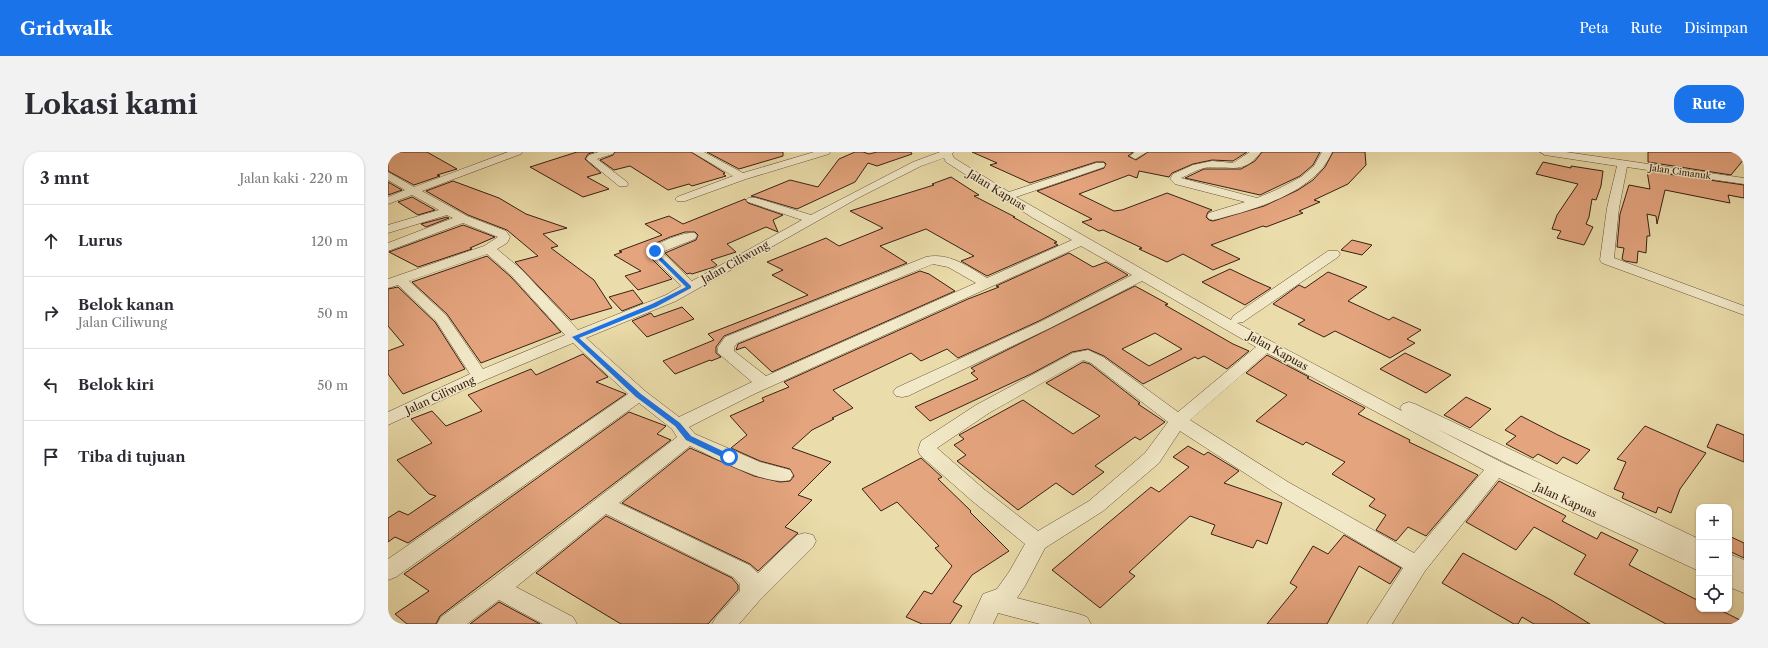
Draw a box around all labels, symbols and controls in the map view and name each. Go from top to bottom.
text: Gridwalk [20,17,113,40]
text: Peta [1579,19,1609,37]
text: Rute [1631,19,1662,37]
text: Disimpan [1684,19,1748,37]
button: Rute [1674,85,1744,123]
text: Lokasi kami [24,87,198,121]
street label: Jalan Cimanuk [1646,161,1713,181]
street label: Jalan Kapuas [963,165,1029,214]
text: 3 mnt [40,168,89,188]
text: Jalan kaki · 220 m [239,170,348,186]
icon: ahead [40,230,62,252]
text: Lurus [78,231,123,250]
text: 120 m [311,233,348,249]
street label: Jalan Ciliwung [697,238,772,287]
route end [646,242,664,260]
text: Belok kanan [78,295,174,314]
icon: right [40,302,62,324]
text: 50 m [317,305,348,321]
text: Jalan Ciliwung [78,314,167,330]
street label: Jalan Kapuas [1244,328,1311,373]
street label: Jalan Ciliwung [401,373,477,418]
icon: left [40,374,62,396]
text: Belok kiri [78,375,154,394]
text: 50 m [317,377,348,393]
icon: arrive [40,446,62,468]
text: Tiba di tujuan [78,447,186,466]
route start [720,448,738,466]
street label: Jalan Kapuas [1531,479,1599,521]
map controls [1696,504,1732,612]
button: + [1696,504,1732,540]
button: − [1696,540,1732,576]
button: locate [1696,576,1732,612]

